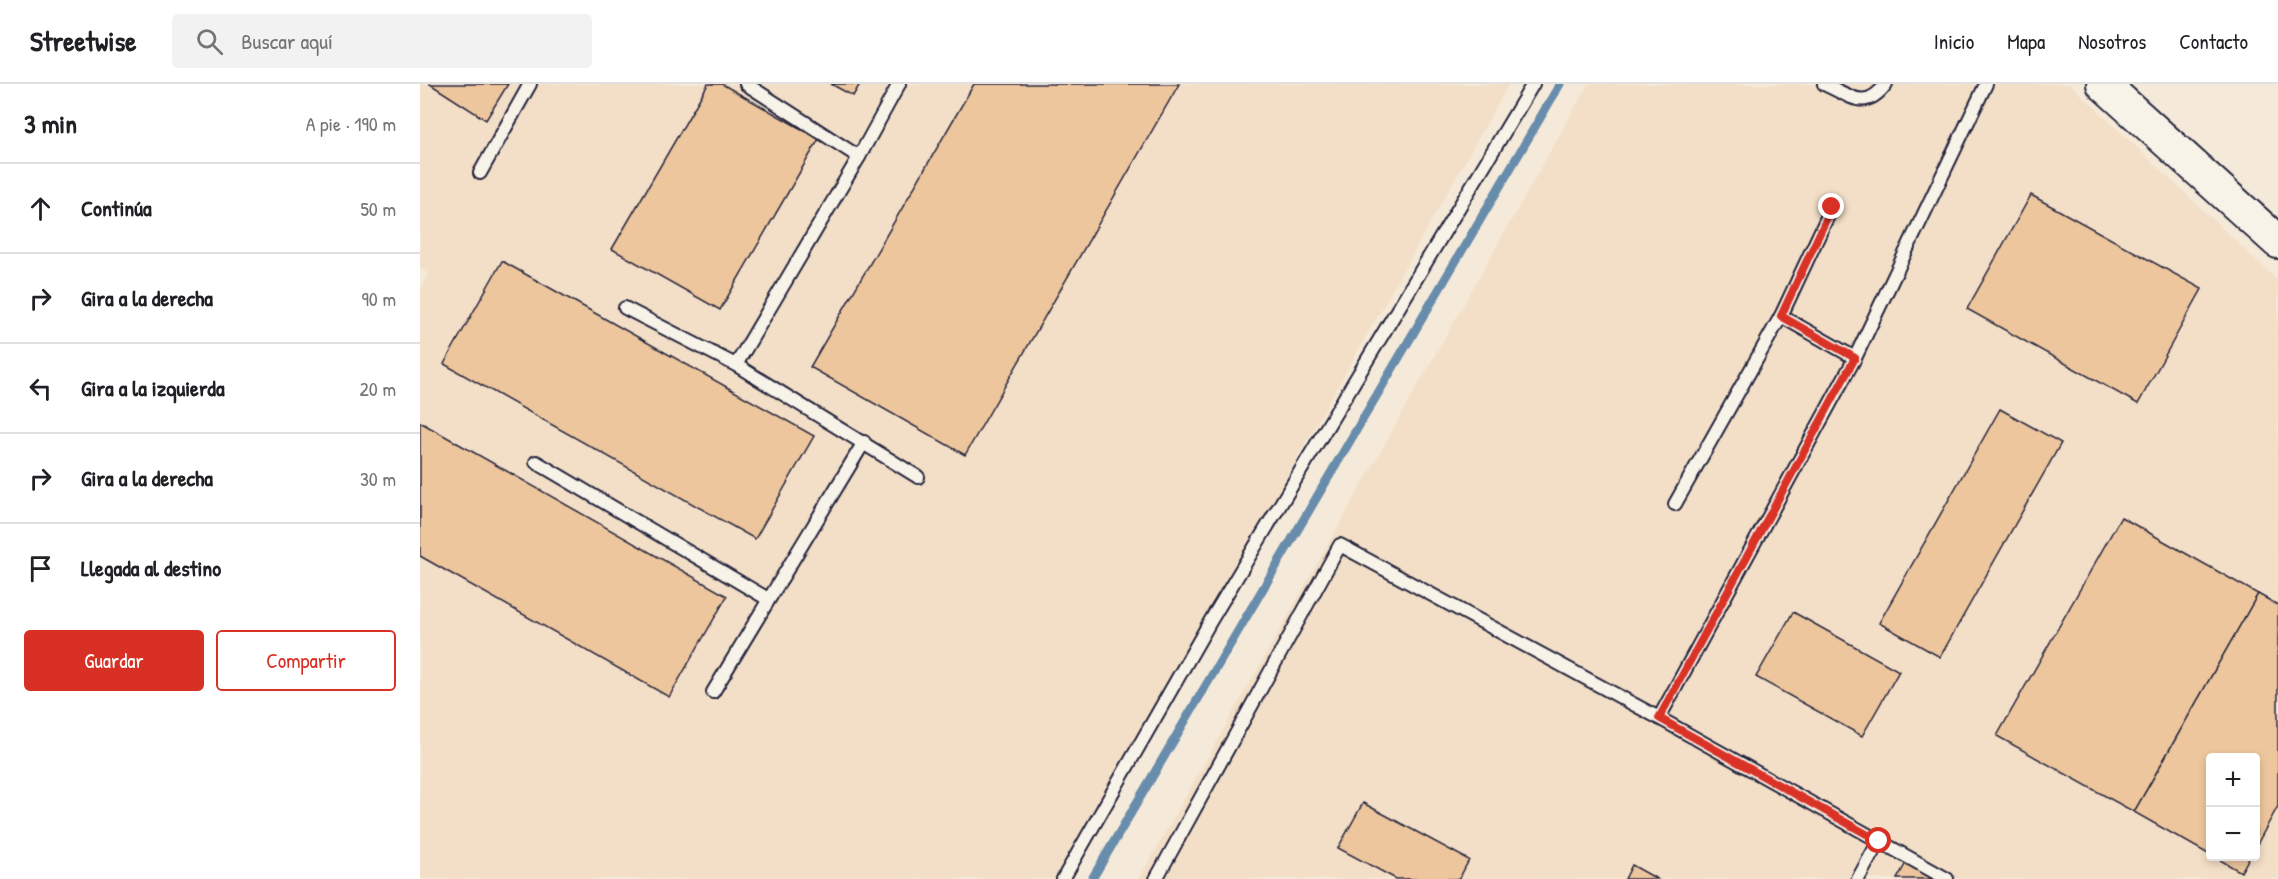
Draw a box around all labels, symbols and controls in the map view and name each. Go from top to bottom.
search box [172,14,592,68]
text: Streetwise [30,22,136,60]
icon: search [193,25,226,58]
text: Buscar aquí [241,26,333,56]
text: Inicio [1934,27,1974,56]
text: Mapa [2007,27,2045,56]
text: Nosotros [2078,27,2146,56]
text: Contacto [2179,27,2248,56]
text: 3 min [24,106,77,141]
text: A pie · 190 m [306,110,396,137]
icon: ahead [24,192,57,225]
text: Continúa [81,193,152,223]
route end [1818,193,1844,219]
text: 50 m [360,195,396,222]
icon: right [24,282,57,315]
text: Gira a la derecha [81,283,213,313]
text: 90 m [362,285,396,312]
icon: left [24,372,57,405]
text: Gira a la izquierda [81,373,225,403]
text: 20 m [359,375,396,402]
icon: right [24,462,57,495]
text: Gira a la derecha [81,463,213,493]
text: 30 m [360,465,396,492]
icon: arrive [24,552,57,585]
text: Llegada al destino [81,553,221,583]
button: Guardar [24,630,204,691]
button: Compartir [216,630,396,691]
map controls [2206,753,2260,861]
button: + [2206,753,2260,807]
button: − [2206,807,2260,861]
route start [1865,827,1891,853]

